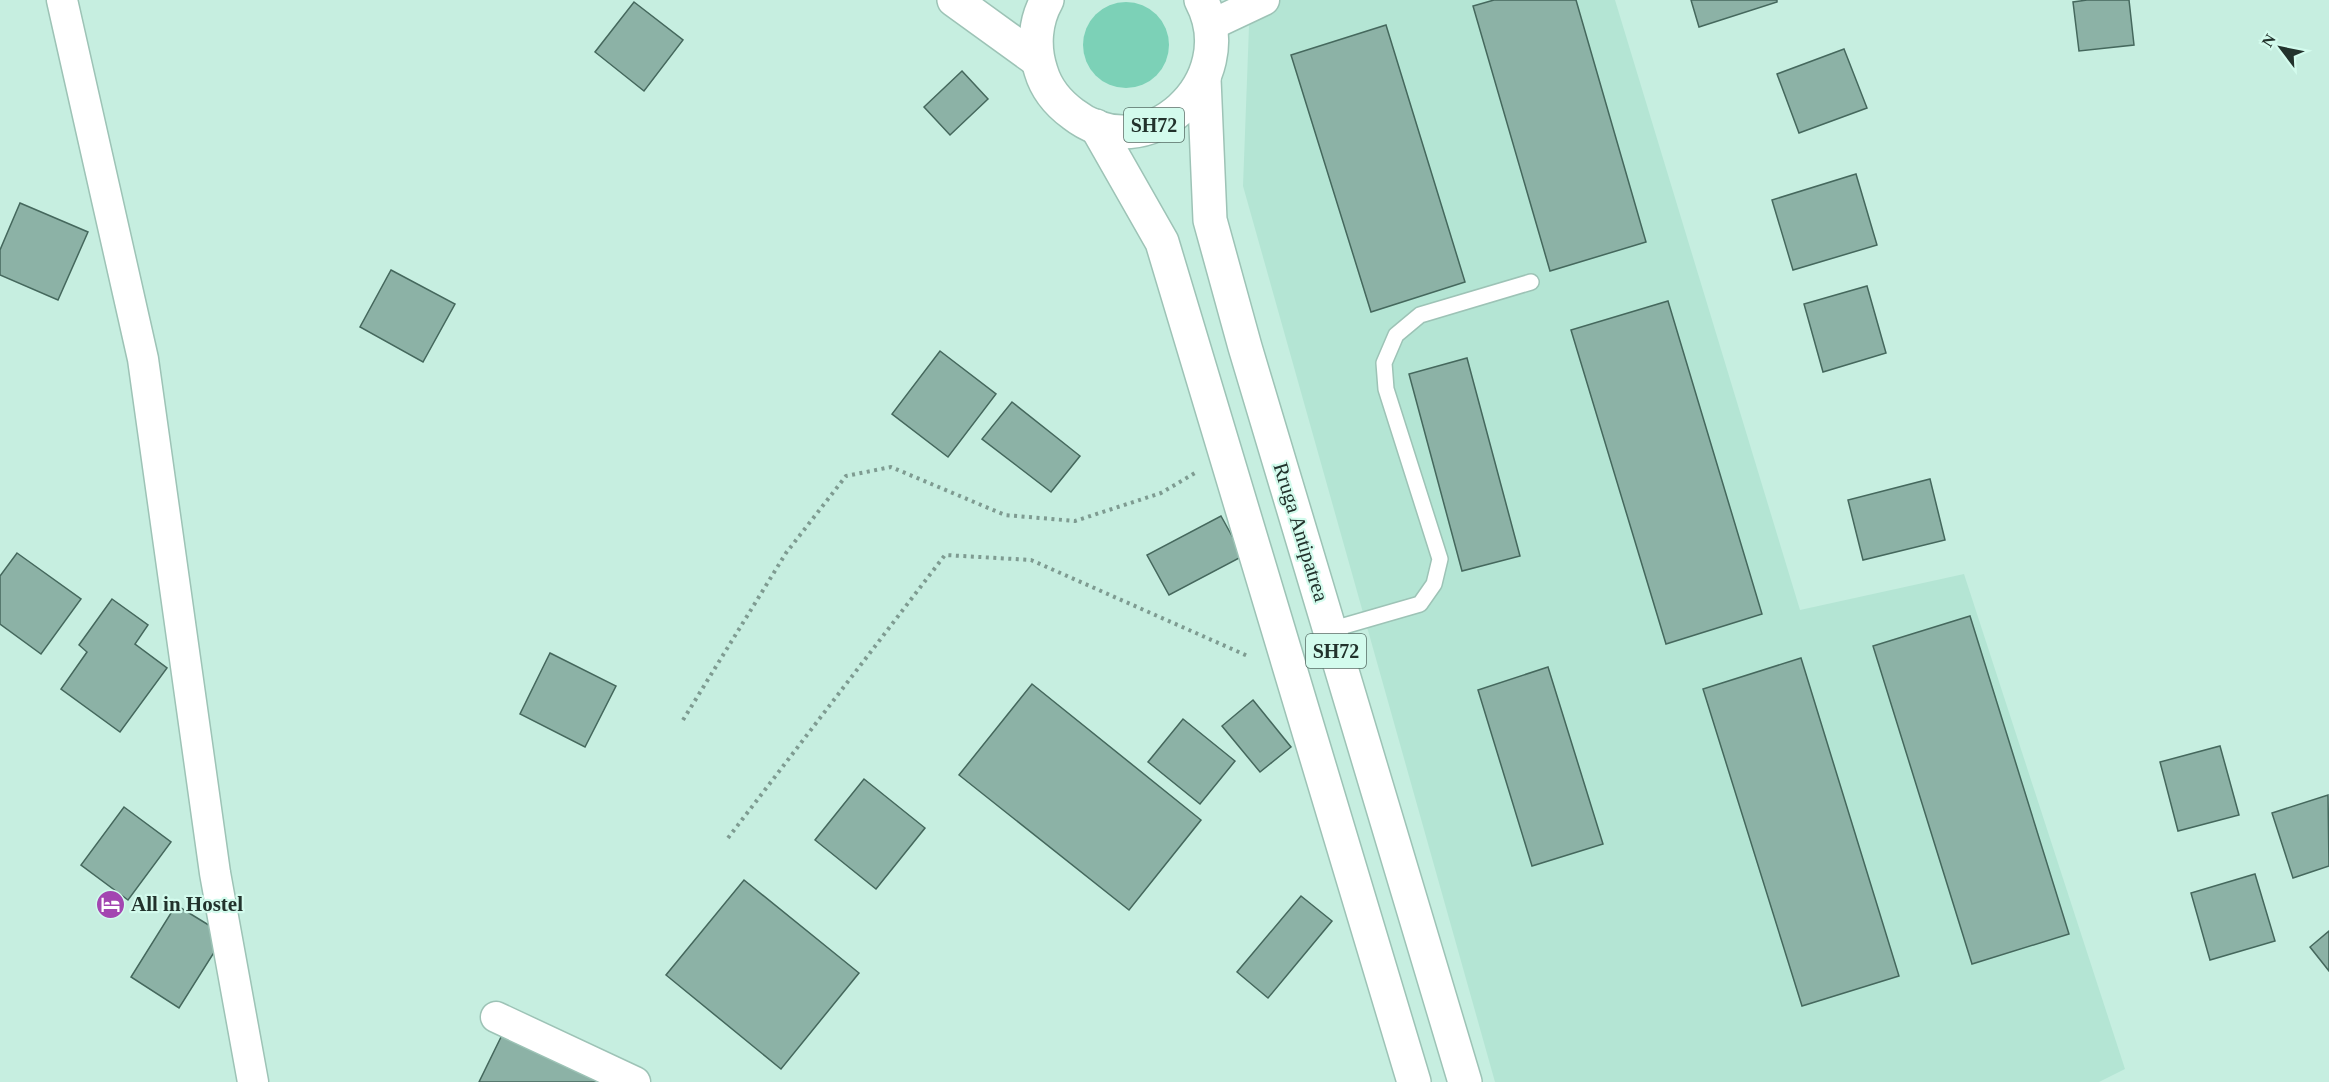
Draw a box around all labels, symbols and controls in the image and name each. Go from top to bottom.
north arrow [2251,18,2311,78]
text: N [2258,31,2279,50]
road number: SH72 [1124,108,1184,142]
street label: Rruga Antipatrea [1268,460,1334,605]
road number: SH72 [1306,634,1366,668]
hotel icon: All in Hostel [94,888,126,920]
place label: All in Hostel [131,892,243,916]

